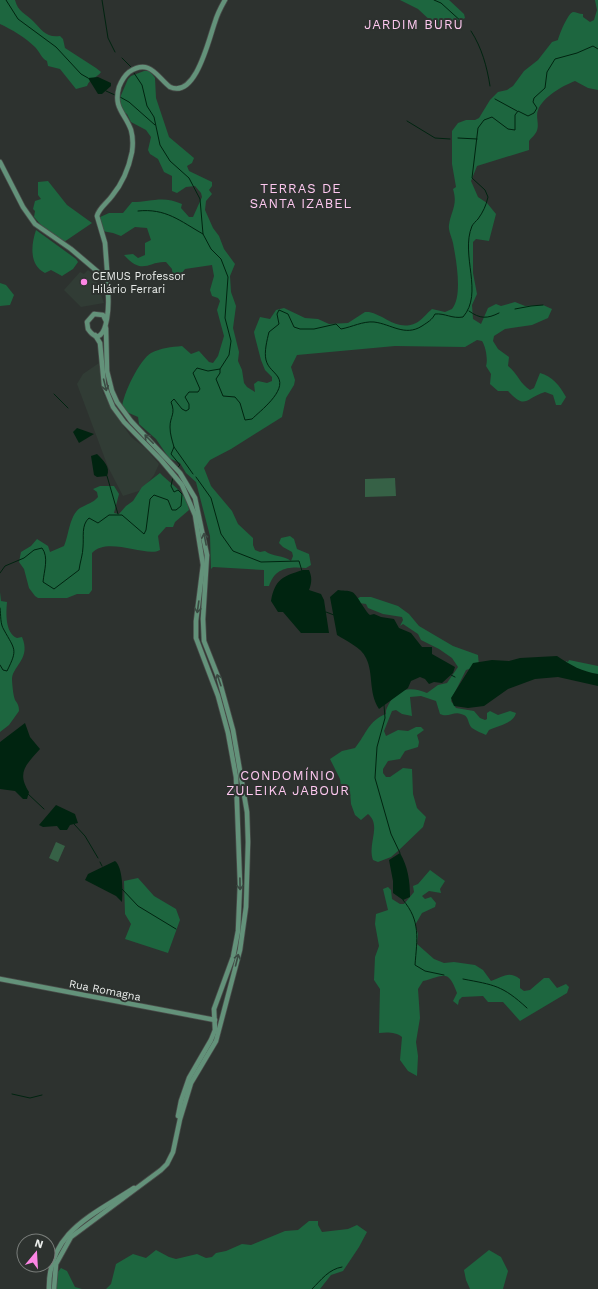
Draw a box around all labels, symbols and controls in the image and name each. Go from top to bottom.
district label: JARDIM BURU [364,17,464,32]
district label: TERRAS DE SANTA IZABEL [250,181,352,211]
place label: CEMUS Professor Hilário Ferrari [92,270,186,296]
marker: CEMUS Professor Hilário Ferrari [79,277,89,287]
one-way arrow [101,378,109,391]
one-way arrow [144,434,154,444]
one-way arrow [200,533,208,546]
one-way arrow [194,600,202,613]
one-way arrow [214,674,222,686]
district label: CONDOMÍNIO ZULEIKA JABOUR [226,767,350,798]
one-way arrow [236,877,244,890]
one-way arrow [234,954,242,967]
street label: Rua Romagna [68,977,142,1004]
north arrow [16,1233,56,1273]
text: N [33,1237,45,1251]

